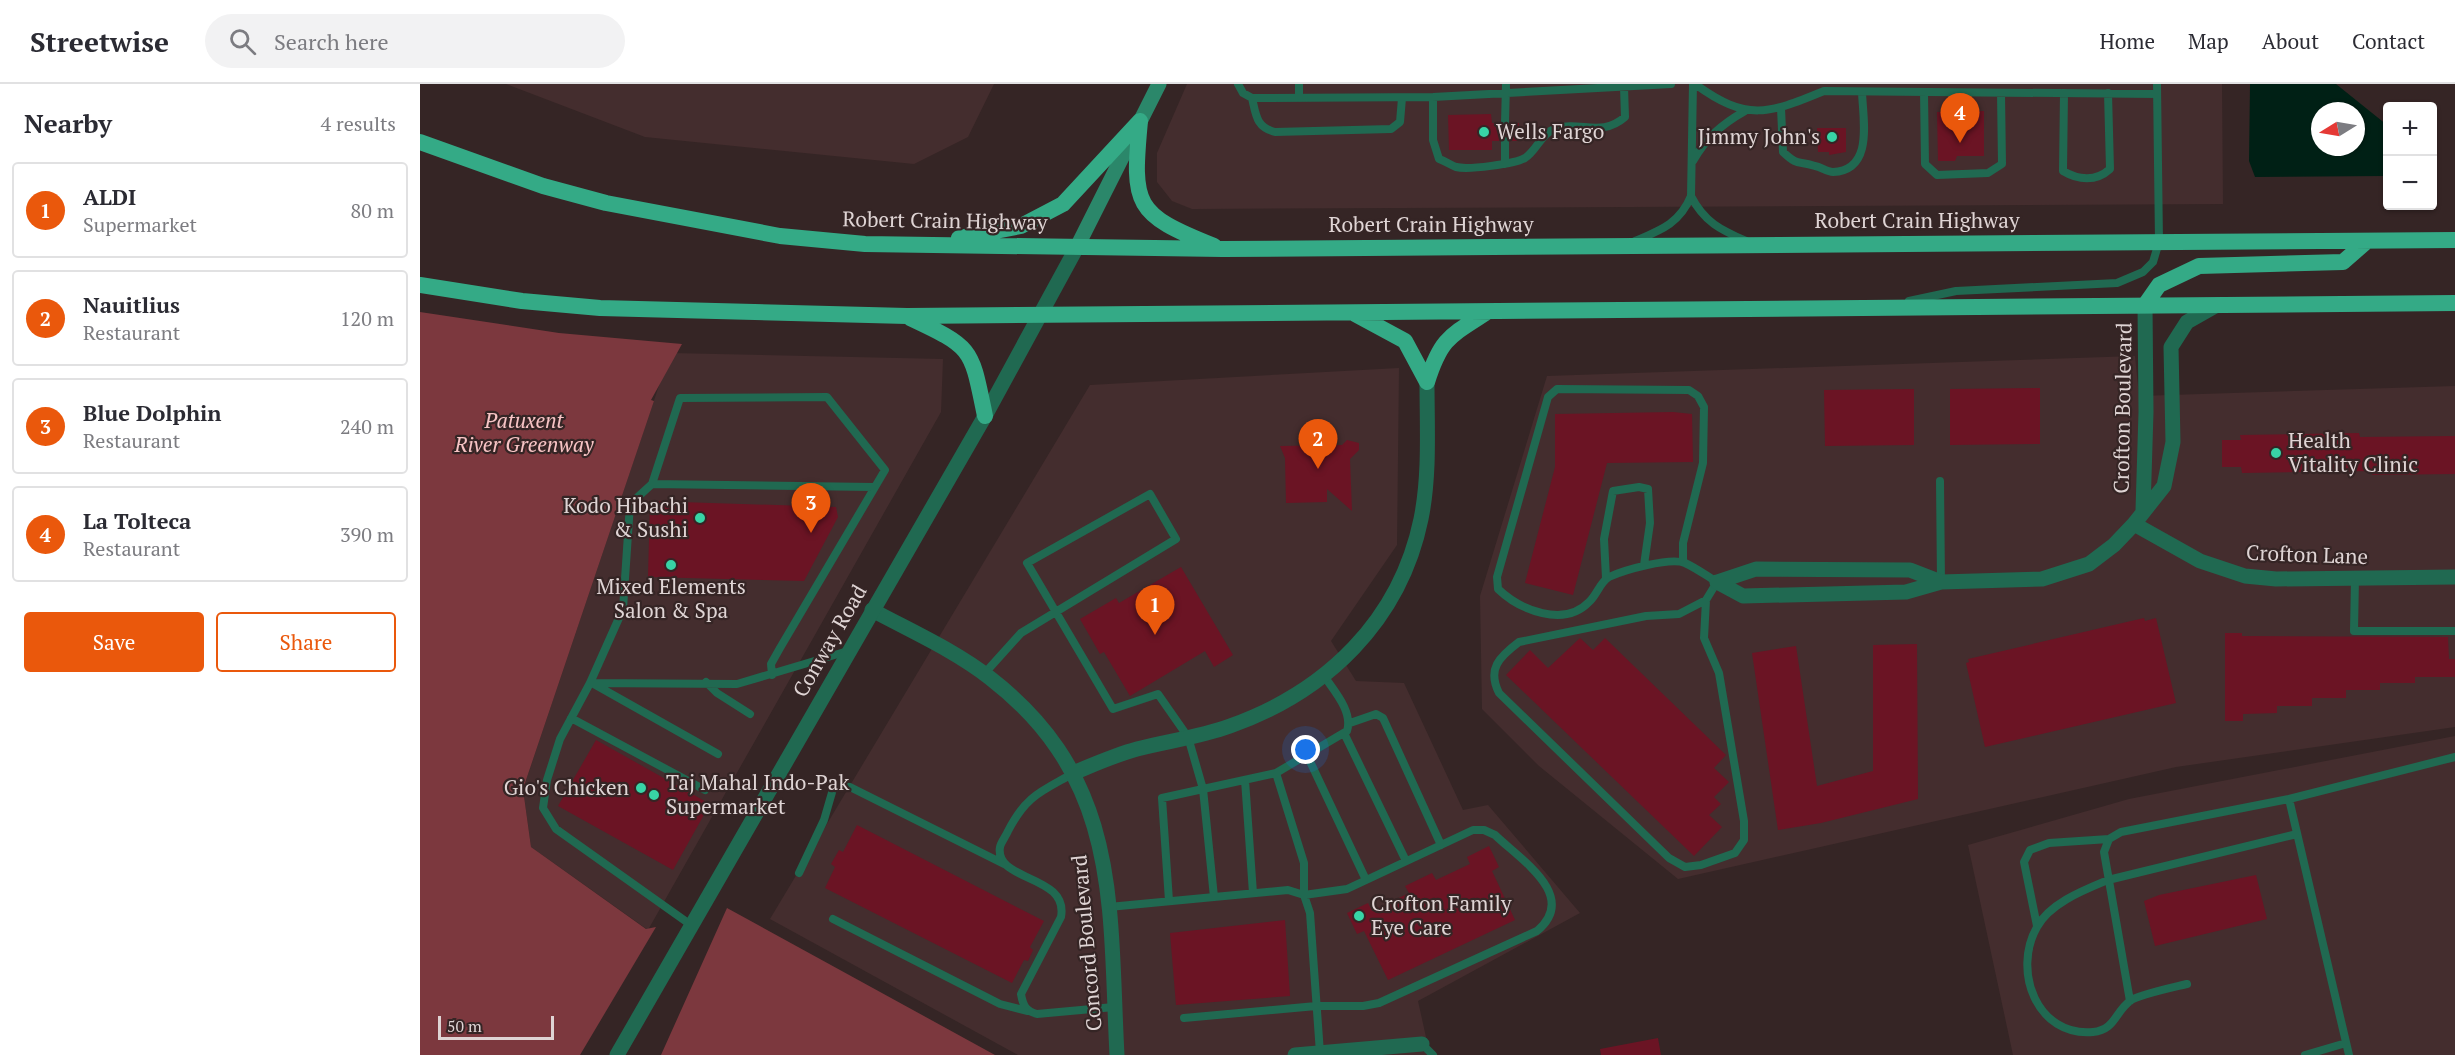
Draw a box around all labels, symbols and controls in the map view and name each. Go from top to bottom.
search box [205,14,625,68]
text: Streetwise [30,23,169,60]
icon: search [226,25,259,58]
text: Search here [274,27,389,56]
text: Home [2099,27,2155,55]
text: Map [2188,27,2229,55]
text: About [2262,27,2319,55]
text: Contact [2352,27,2425,55]
pin: 4 [1940,94,1980,143]
north arrow [2311,102,2365,156]
map controls [2383,102,2437,210]
button: + [2383,102,2437,156]
text: Nearby [24,106,112,140]
text: 4 results [321,110,396,137]
place label: Wells Fargo [1496,117,1604,145]
place label: Jimmy John's [1698,122,1820,150]
marker: Wells Fargo [1477,125,1491,139]
marker: Jimmy John's [1825,130,1839,144]
button: − [2383,156,2437,210]
text: ALDI [83,182,136,211]
text: 1 [40,197,51,224]
text: 80 m [351,197,394,224]
street label: Robert Crain Highway [842,204,1048,236]
street label: Robert Crain Highway [1814,206,2020,234]
street label: Robert Crain Highway [1328,210,1534,238]
text: Supermarket [83,211,197,238]
text: Nauitlius [83,290,180,319]
text: 2 [40,305,51,332]
text: 120 m [340,305,394,332]
text: Restaurant [83,319,180,346]
street label: Crofton Boulevard [2107,322,2137,494]
text: Blue Dolphin [83,398,222,427]
park label: Patuxent River Greenway [454,406,594,458]
text: 3 [40,413,51,440]
text: 240 m [340,413,394,440]
pin: 2 [1298,420,1338,469]
place label: Health Vitality Clinic [2288,426,2418,478]
text: Restaurant [83,427,180,454]
marker: Health Vitality Clinic [2269,446,2283,460]
pin: 3 [792,484,830,533]
place label: Kodo Hibachi & Sushi [563,491,688,543]
text: La Tolteca [83,506,191,535]
marker: Kodo Hibachi & Sushi [693,511,707,525]
text: 4 [40,521,51,548]
text: 390 m [340,521,394,548]
text: Restaurant [83,535,180,562]
street label: Crofton Lane [2245,538,2369,570]
marker: Mixed Elements Salon & Spa [664,558,678,572]
place label: Mixed Elements Salon & Spa [596,572,746,624]
street label: Conway Road [786,579,873,702]
pin: 1 [1136,586,1174,635]
button: Save [24,612,204,672]
button: Share [216,612,396,672]
your location [1291,735,1320,764]
place label: Taj Mahal Indo-Pak Supermarket [666,768,849,820]
place label: Gio's Chicken [504,773,630,801]
marker: Gio's Chicken [634,781,648,795]
marker: Taj Mahal Indo-Pak Supermarket [647,788,661,802]
street label: Concord Boulevard [1064,853,1108,1032]
place label: Crofton Family Eye Care [1371,889,1512,941]
marker: Crofton Family Eye Care [1352,909,1366,923]
scale bar [438,1013,554,1040]
text: 50 m [447,1015,482,1037]

